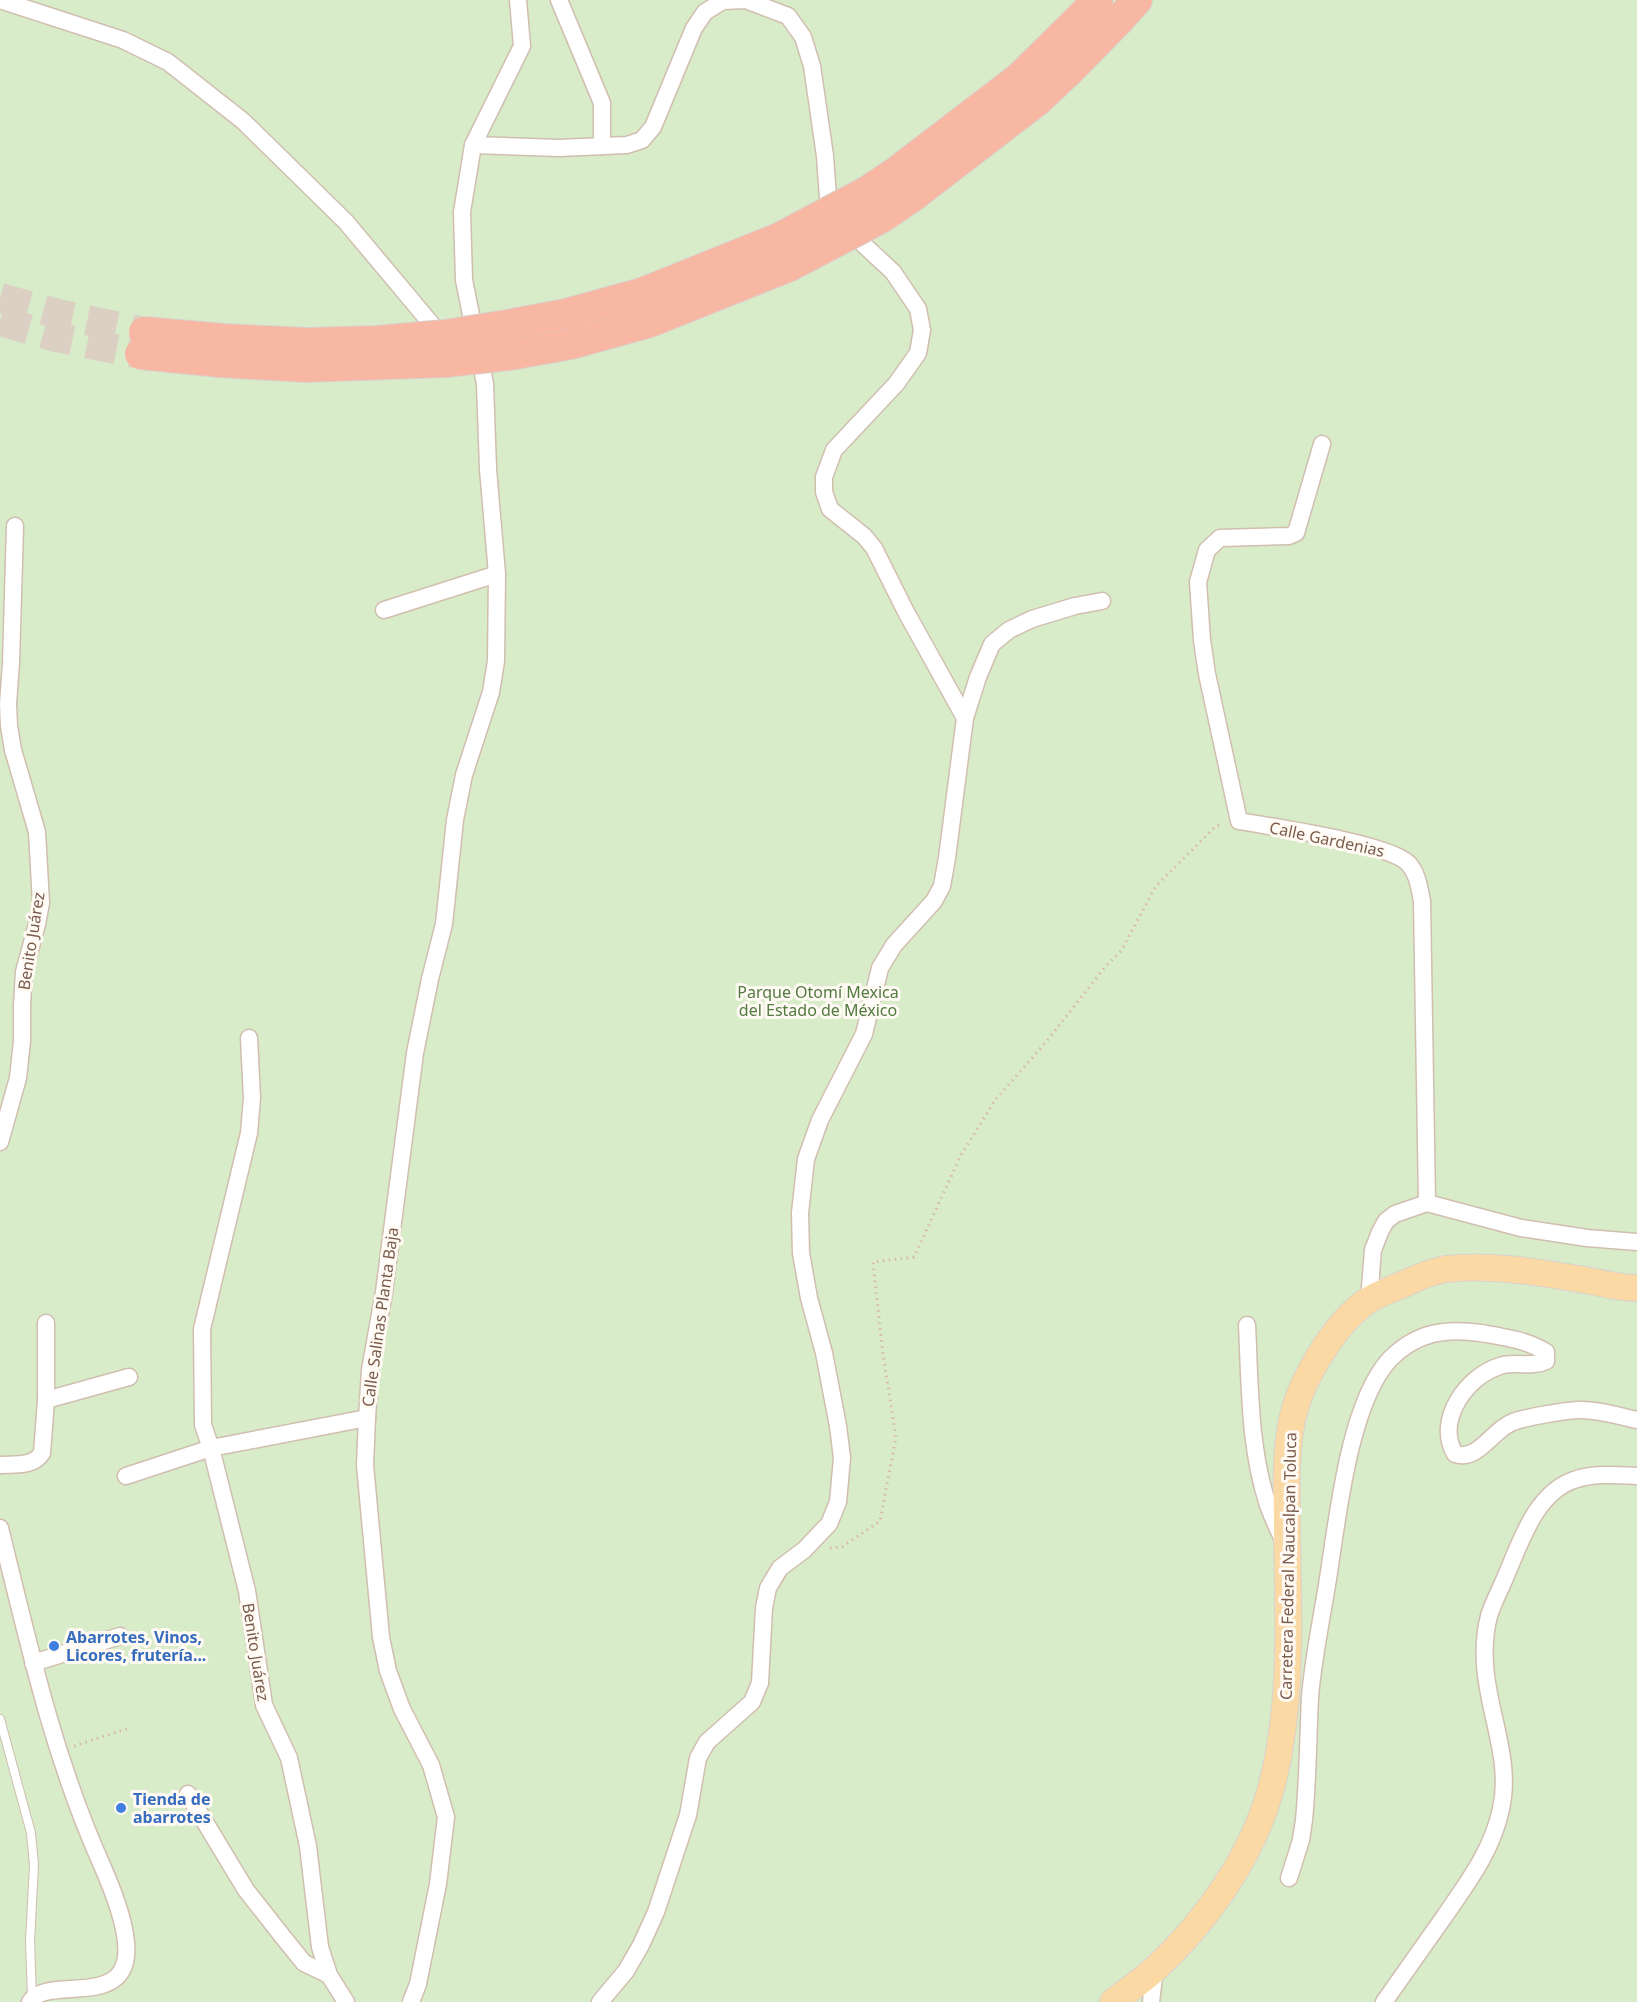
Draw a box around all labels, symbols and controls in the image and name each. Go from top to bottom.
street label: Calle Gardenias [1268,816,1386,862]
street label: Benito Juárez [12,890,50,992]
park label: Parque Otomí Mexica del Estado de México [737,981,899,1021]
street label: Calle Salinas Planta Baja [356,1226,404,1408]
street label: Carretera Federal Naucalpan Toluca [1275,1432,1301,1700]
street label: Benito Juárez [237,1601,275,1703]
place label: Abarrotes, Vinos, Licores, frutería... [66,1626,206,1666]
marker: Abarrotes, Vinos, Licores, frutería... [47,1639,61,1653]
place label: Tienda de abarrotes [133,1788,211,1828]
marker: Tienda de abarrotes [114,1801,128,1815]

